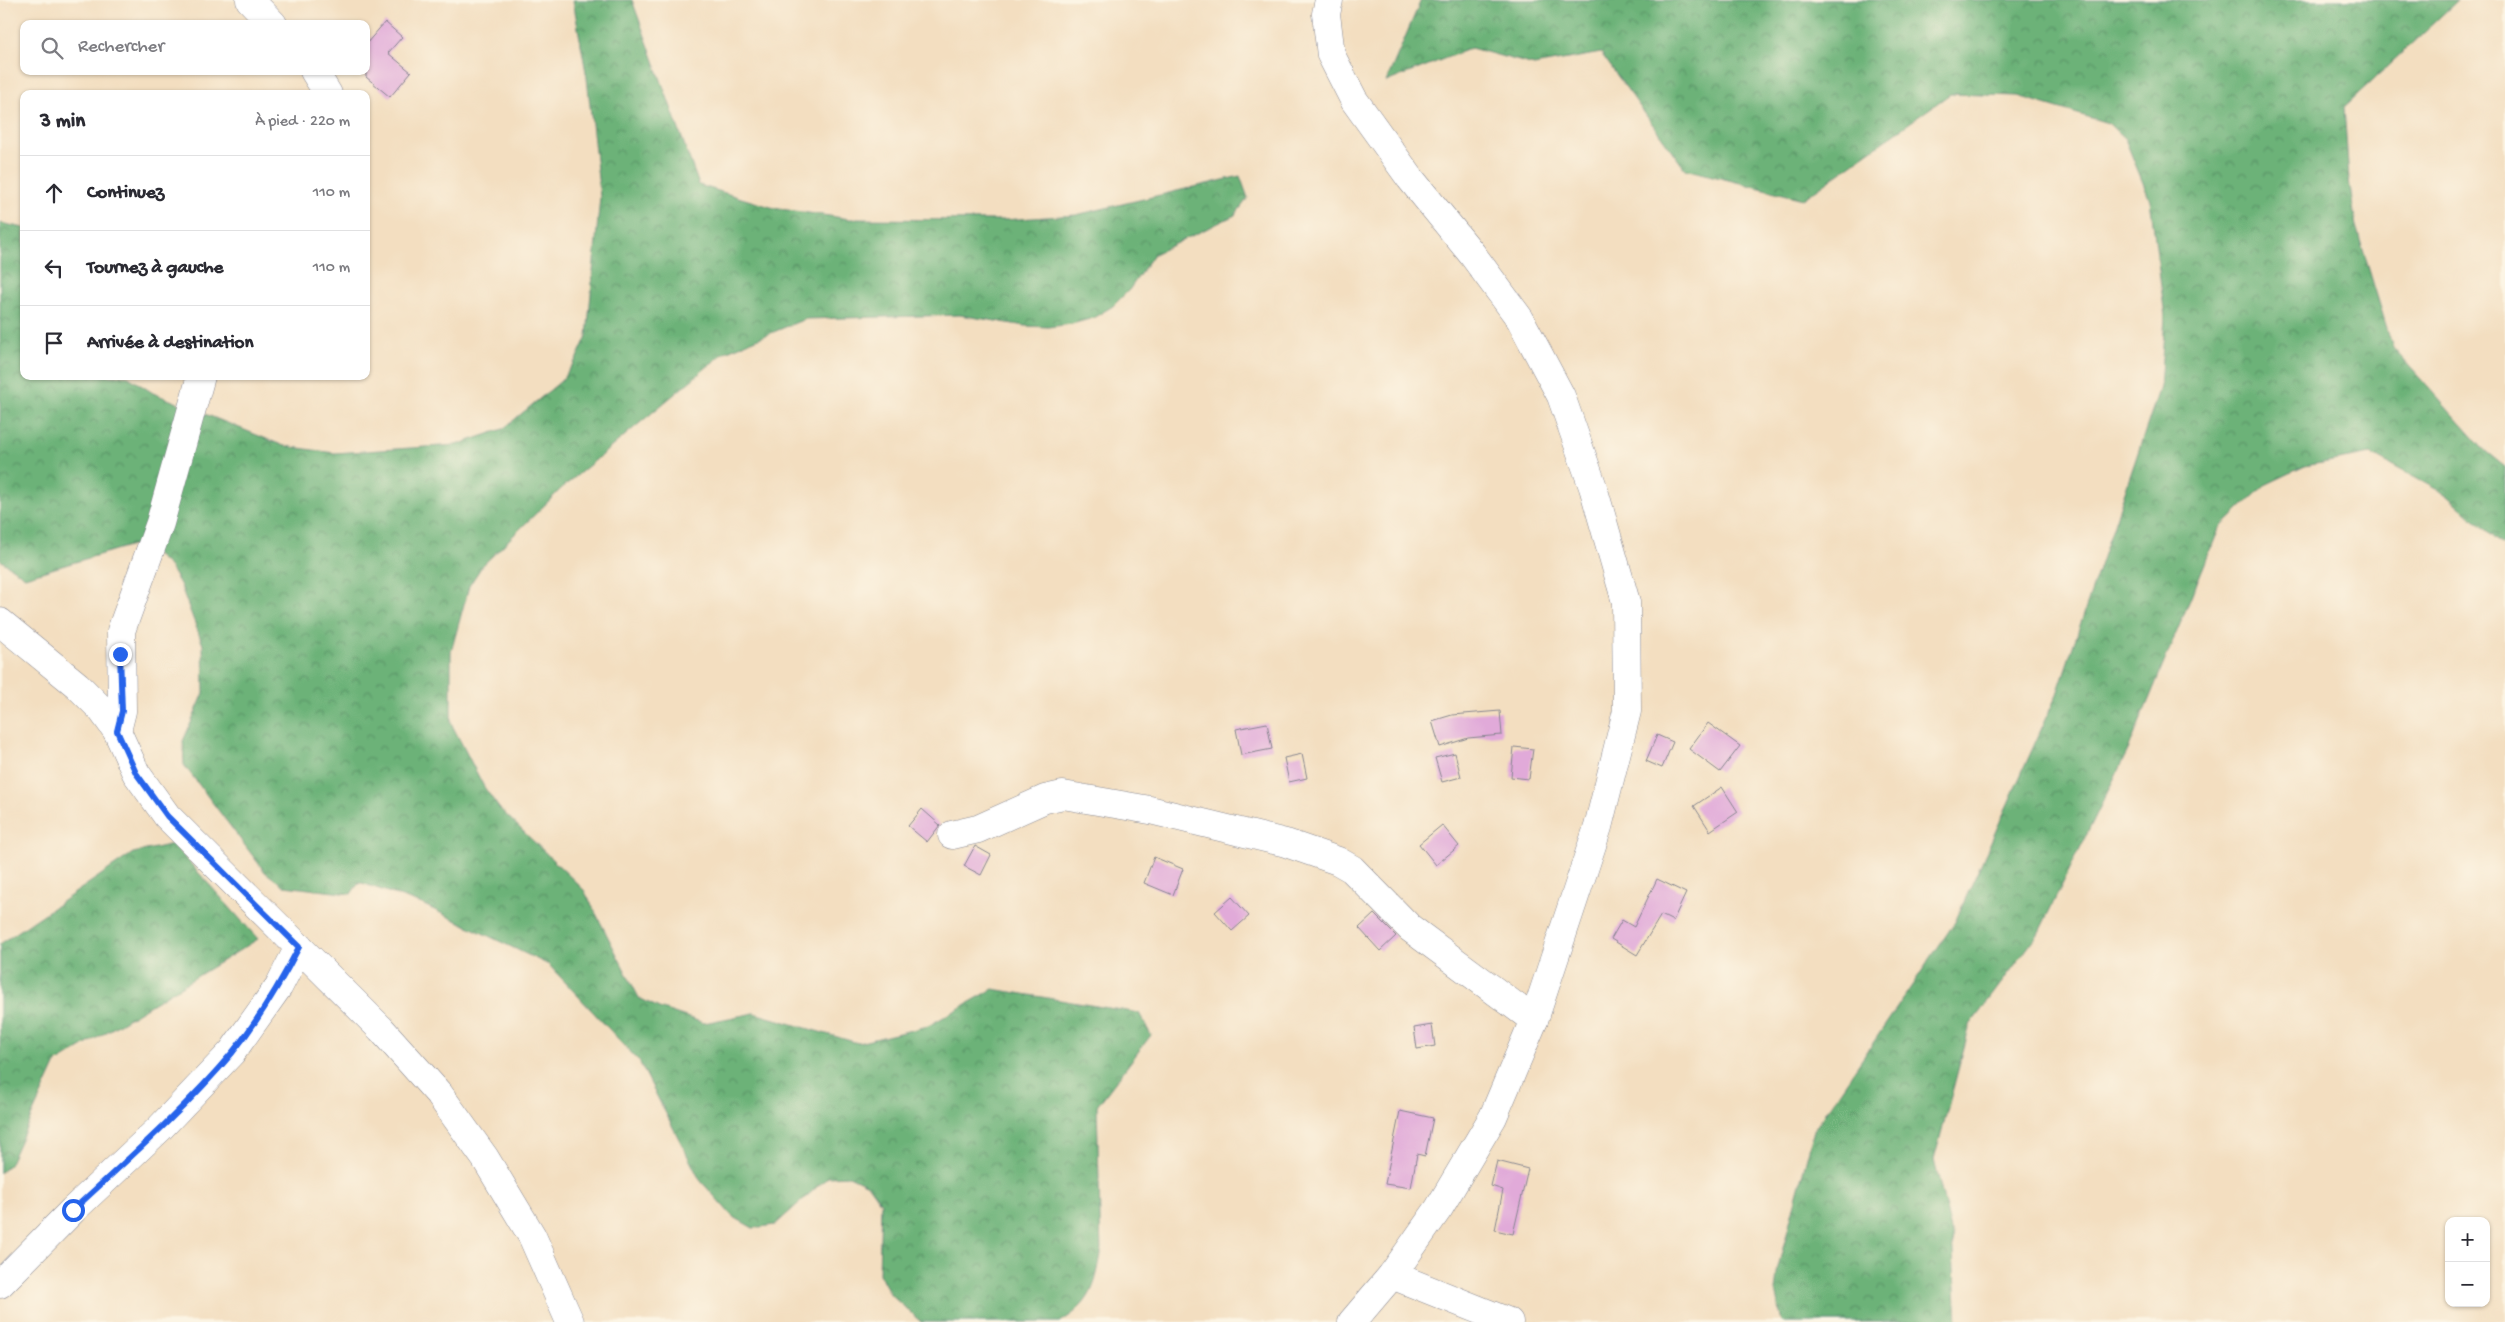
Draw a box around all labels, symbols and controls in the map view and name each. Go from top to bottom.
search box [20,20,370,75]
icon: search [38,34,66,62]
text: Rechercher [78,36,164,59]
text: 3 min [40,110,85,135]
text: À pied · 220 m [255,113,350,132]
icon: ahead [40,179,68,207]
text: Continuez [87,182,164,205]
text: 110 m [313,184,350,203]
icon: left [40,254,68,282]
text: Tournez à gauche [87,257,223,280]
text: 110 m [313,259,350,278]
icon: arrive [40,329,68,357]
text: Arrivée à destination [87,332,253,355]
route end [109,643,132,666]
route start [62,1199,85,1222]
map controls [2445,1217,2490,1307]
button: + [2445,1217,2490,1262]
button: − [2445,1262,2490,1307]

